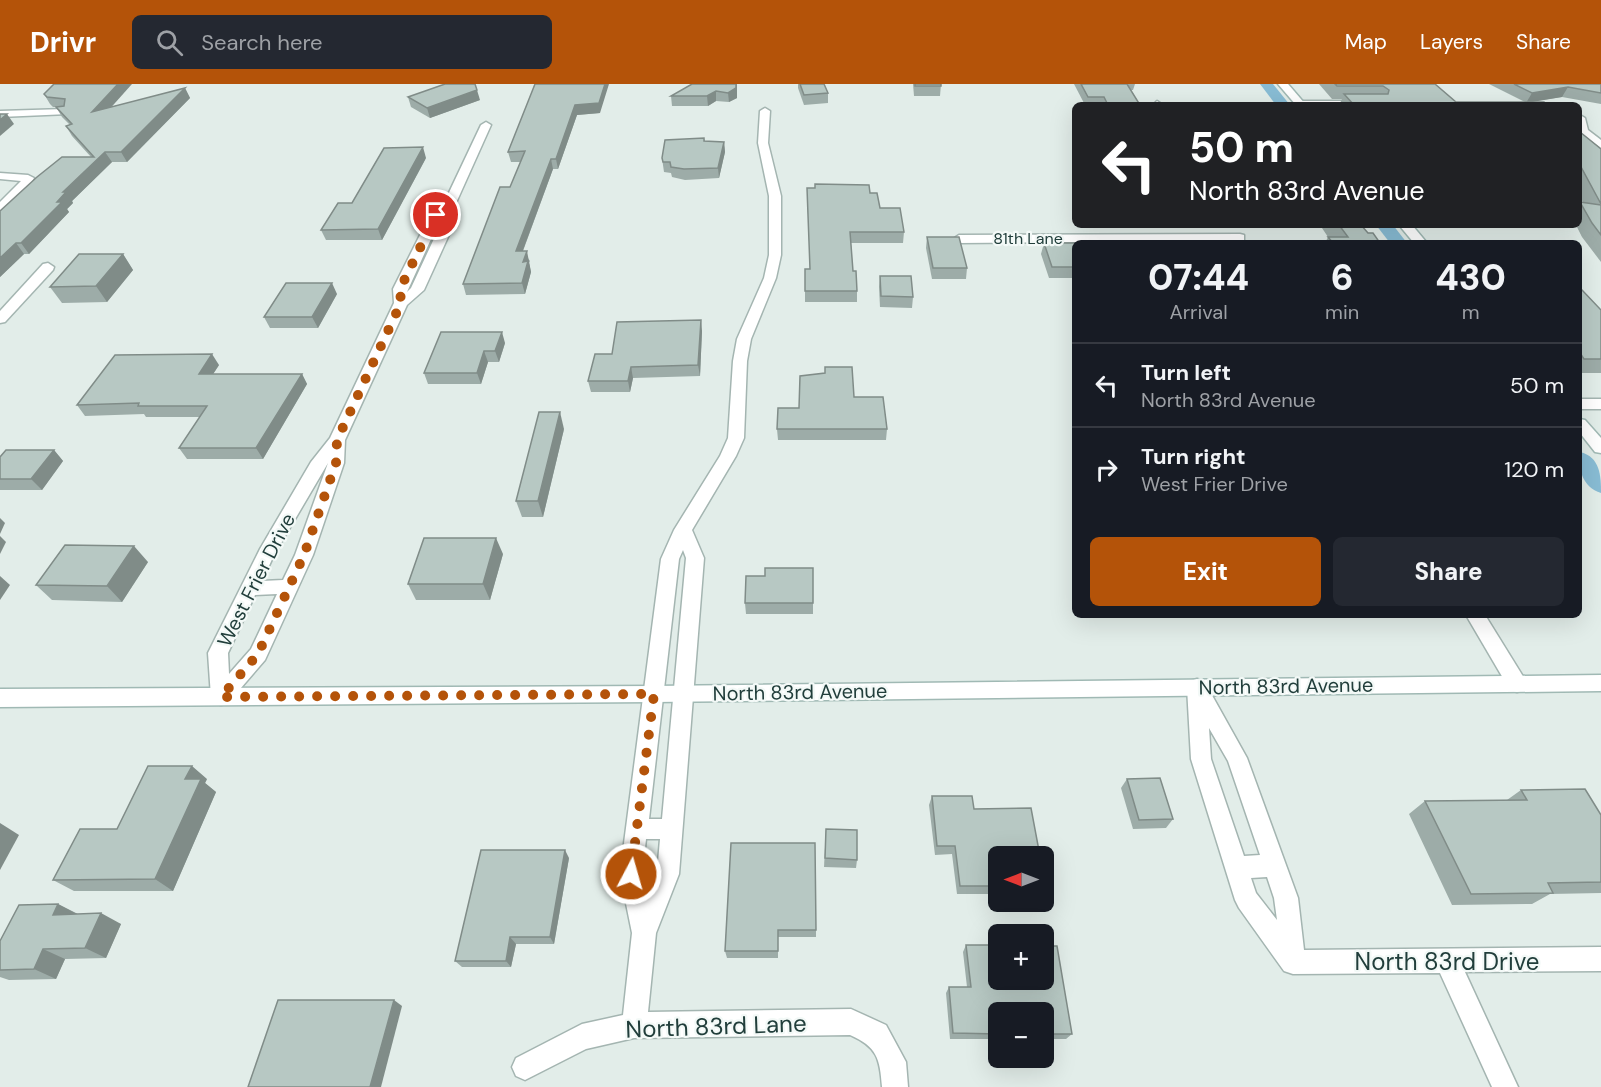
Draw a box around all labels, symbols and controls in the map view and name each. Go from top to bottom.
search box [132,15,552,69]
text: Drivr [30,24,96,61]
icon: search [153,26,186,59]
text: Search here [201,28,323,57]
text: Map [1345,28,1387,56]
text: Layers [1420,28,1483,56]
text: Share [1516,28,1571,56]
text: 50 m [1189,120,1294,175]
icon: left [1090,126,1168,204]
text: North 83rd Avenue [1189,173,1425,208]
pin [410,189,461,240]
icon: arrive [419,198,452,231]
street label: 81th Lane [993,228,1063,249]
text: 07:44 [1148,254,1249,301]
text: 6 [1331,254,1354,301]
text: 430 [1435,254,1506,301]
text: Arrival [1169,299,1228,325]
text: min [1325,299,1359,325]
text: m [1462,299,1479,325]
text: Turn left [1141,358,1231,387]
icon: left [1090,369,1123,402]
text: 50 m [1510,371,1564,400]
text: North 83rd Avenue [1141,387,1316,413]
text: Turn right [1141,442,1246,471]
icon: right [1090,453,1123,486]
text: 120 m [1504,455,1564,484]
text: West Frier Drive [1141,471,1288,497]
street label: West Frier Drive [211,509,301,651]
button: Exit [1090,537,1321,606]
button: Share [1333,537,1564,606]
street label: North 83rd Avenue [1199,671,1373,701]
street label: North 83rd Avenue [713,677,887,707]
position arrow [599,842,663,906]
north arrow [988,846,1054,912]
map controls [988,846,1054,1068]
button: + [988,924,1054,990]
street label: North 83rd Drive [1355,946,1539,977]
button: − [988,1002,1054,1068]
street label: North 83rd Lane [625,1007,807,1045]

